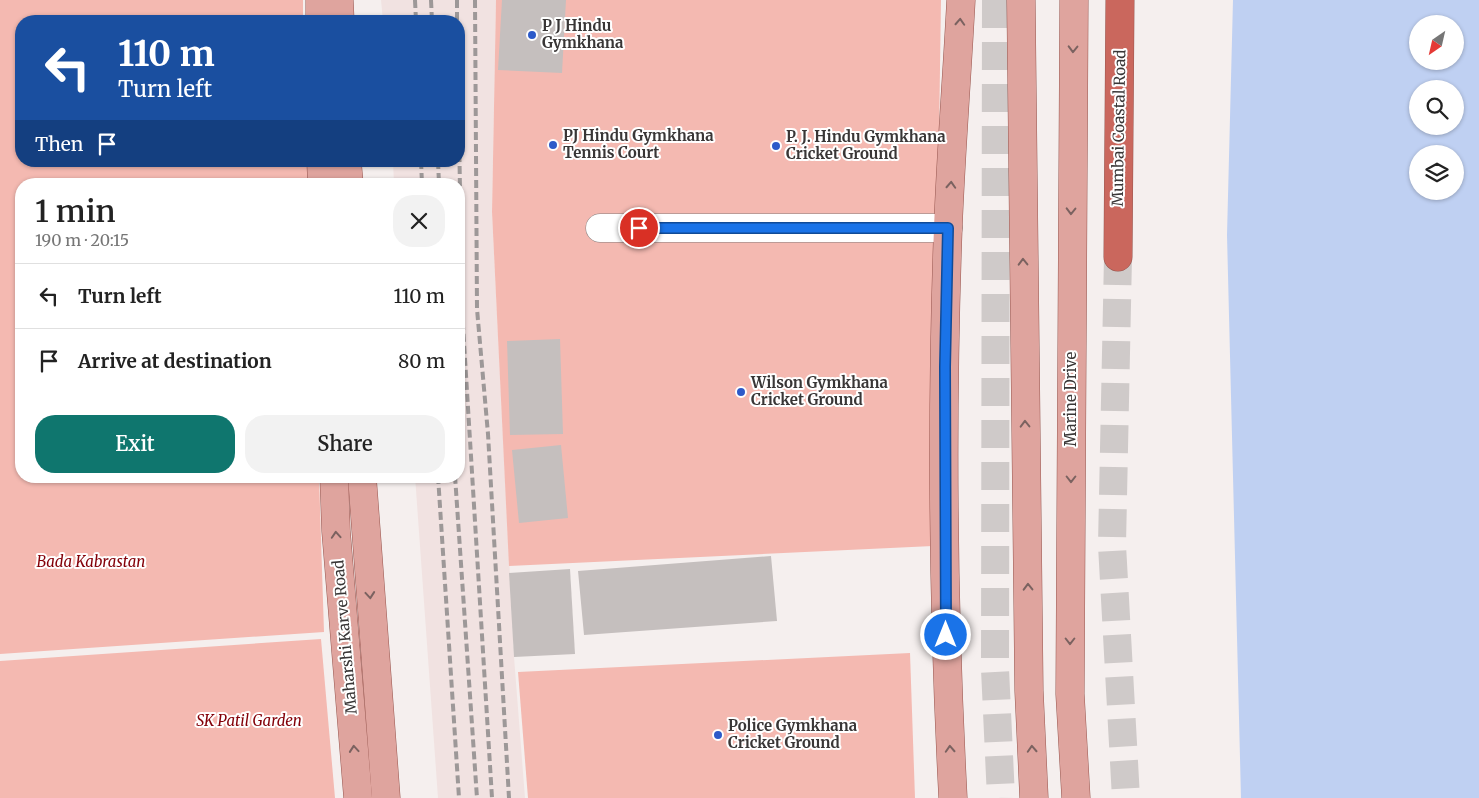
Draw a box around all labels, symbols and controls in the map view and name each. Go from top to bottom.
north arrow [1409,15,1464,70]
map controls [1409,15,1464,200]
place label: P J Hindu Gymkhana [542,16,624,52]
one-way arrow [954,18,965,26]
marker: P J Hindu Gymkhana [526,29,538,41]
text: 110 m [118,32,215,76]
icon: left [35,35,100,100]
one-way arrow [1068,45,1078,53]
street label: Mumbai Coastal Road [1108,49,1129,207]
text: Turn left [118,75,212,103]
button: search [1409,80,1464,135]
place label: PJ Hindu Gymkhana Tennis Court [563,126,714,162]
place label: P. J. Hindu Gymkhana Cricket Ground [786,127,946,163]
icon: arrive [93,130,121,158]
text: Then [35,132,83,156]
marker: PJ Hindu Gymkhana Tennis Court [547,139,559,151]
marker: P. J. Hindu Gymkhana Cricket Ground [770,140,782,152]
button: layers [1409,145,1464,200]
one-way arrow [945,180,956,188]
text: 1 min [35,192,116,230]
button: close [393,195,445,247]
pin [618,207,660,249]
one-way arrow [1066,207,1077,215]
icon: arrive [625,214,653,242]
text: 190 m · 20:15 [35,230,129,250]
one-way arrow [1018,258,1029,266]
icon: left [35,282,63,310]
text: Turn left [78,284,162,308]
text: 110 m [394,284,445,308]
icon: arrive [35,347,63,375]
text: Arrive at destination [78,349,272,373]
text: 80 m [398,349,445,373]
street label: Marine Drive [1061,351,1080,446]
place label: Wilson Gymkhana Cricket Ground [750,373,889,409]
marker: Wilson Gymkhana Cricket Ground [735,386,747,398]
button: Exit [35,415,235,473]
button: Share [245,415,445,473]
one-way arrow [1020,420,1031,428]
one-way arrow [1066,475,1076,483]
one-way arrow [331,531,342,539]
park label: Bada Kabrastan [37,552,145,571]
street label: Maharshi Karve Road [328,559,361,715]
one-way arrow [1023,583,1033,590]
one-way arrow [364,591,375,599]
position arrow [919,608,971,660]
one-way arrow [1065,638,1075,645]
park label: SK Patil Garden [196,711,302,730]
place label: Police Gymkhana Cricket Ground [728,716,858,752]
marker: Police Gymkhana Cricket Ground [712,729,724,741]
one-way arrow [348,745,359,753]
one-way arrow [945,745,956,753]
one-way arrow [1027,745,1037,753]

